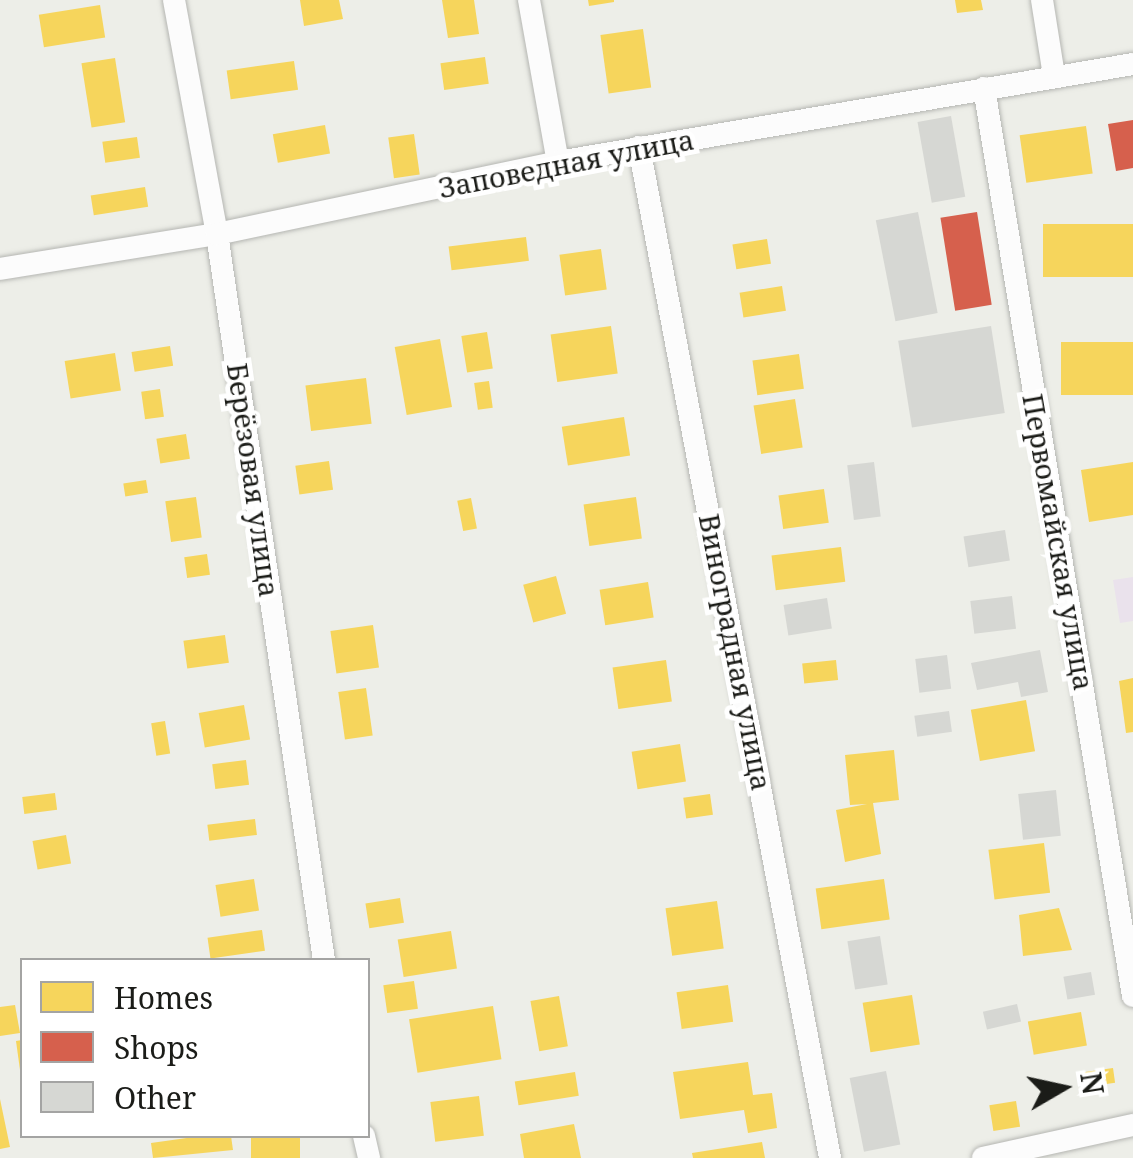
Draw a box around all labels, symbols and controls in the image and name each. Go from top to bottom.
street label: Заповедная улица [435,122,697,204]
street label: Берёзовая улица [221,361,287,599]
street label: Первомайская улица [1016,391,1102,693]
street label: Виноградная улица [693,511,779,793]
legend [20,958,370,1138]
text: Homes [114,977,213,1018]
text: Shops [114,1027,199,1068]
north arrow [1013,1038,1113,1138]
text: N [1072,1069,1113,1097]
text: Other [114,1077,196,1118]

